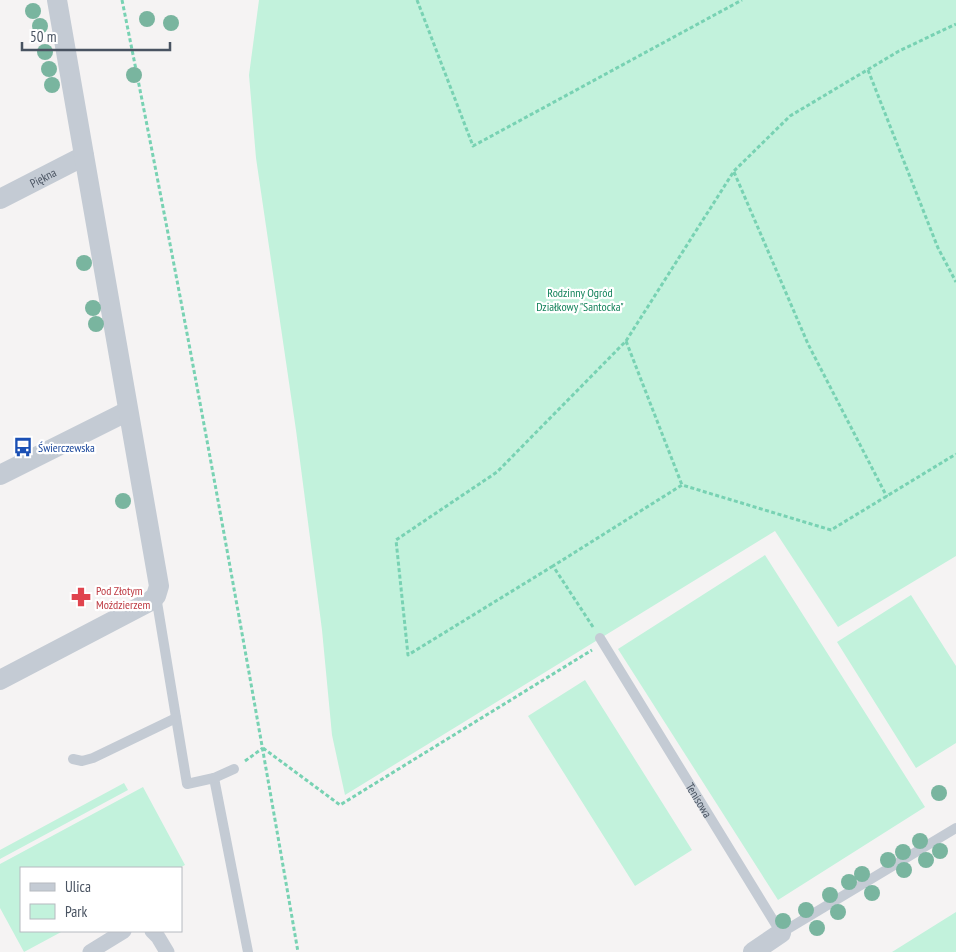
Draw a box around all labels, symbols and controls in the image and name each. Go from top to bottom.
scale bar [22,20,170,52]
text: 50 m [30,27,56,46]
street label: Piękna [27,164,59,190]
park label: Rodzinny Ogród Działkowy "Santocka" [536,285,624,314]
bus stop icon: Świerczewska [12,436,34,458]
place label: Świerczewska [38,440,95,455]
place label: Pod Złotym Moździerzem [96,583,151,612]
pharmacy icon: Pod Złotym Moździerzem [70,586,92,608]
street label: Tenisowa [683,780,716,820]
legend [20,867,182,932]
text: Ulica [65,877,91,896]
text: Park [65,902,87,921]

